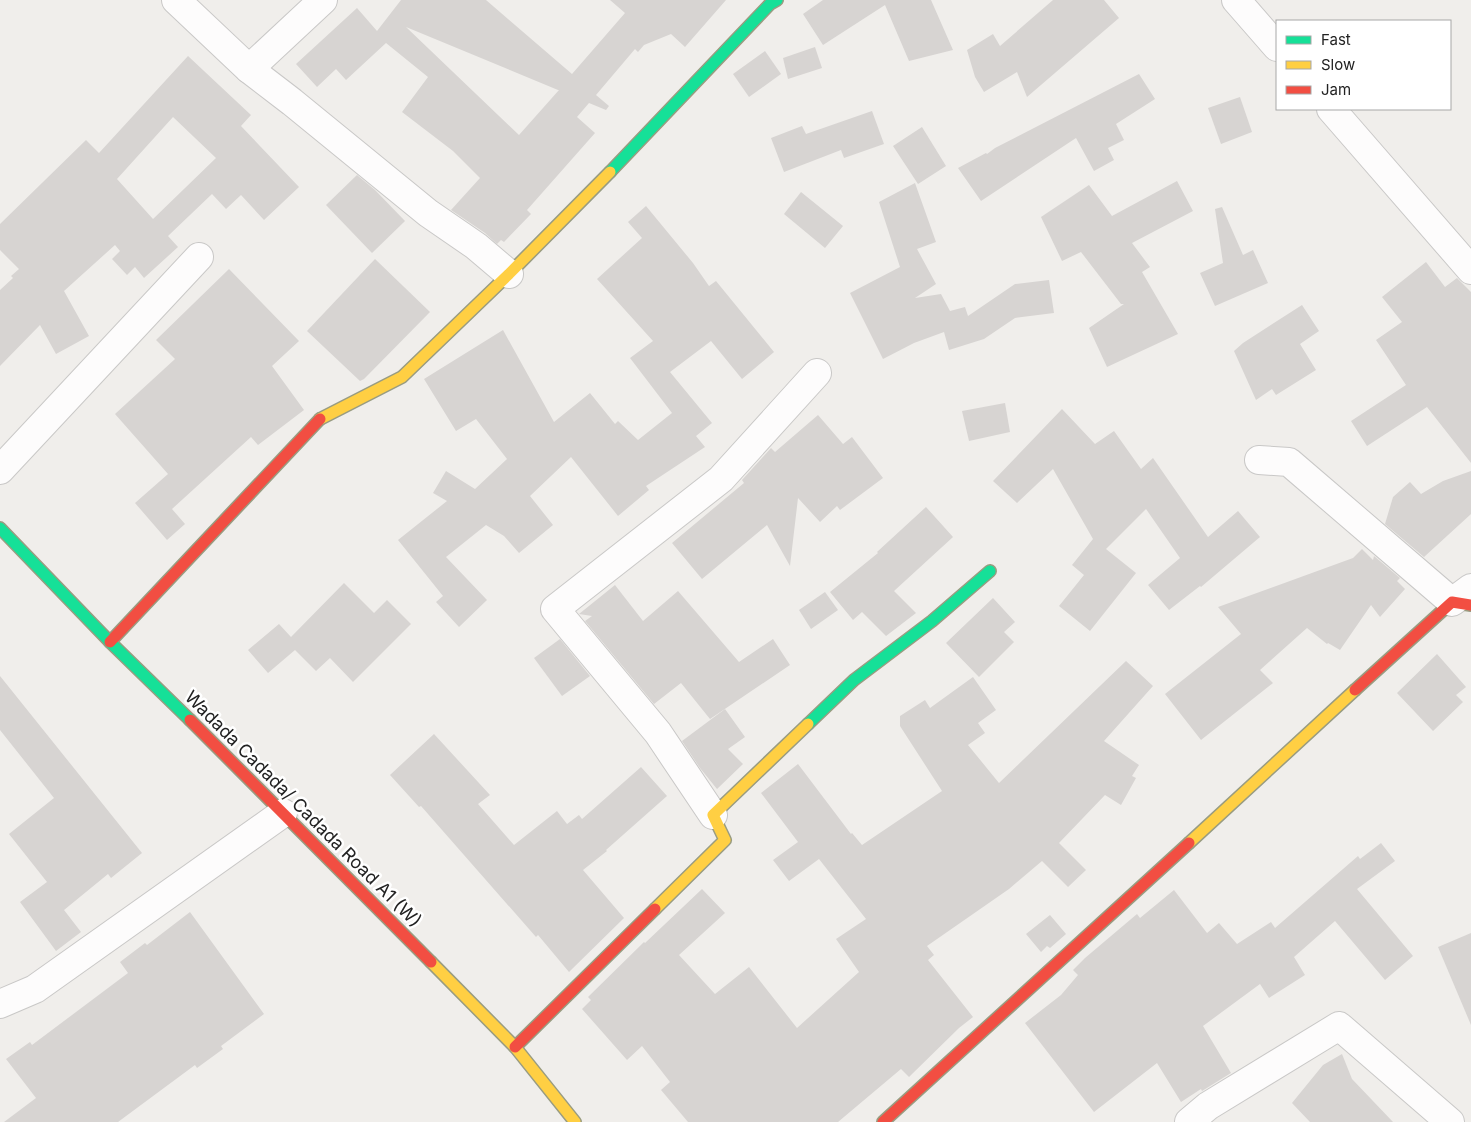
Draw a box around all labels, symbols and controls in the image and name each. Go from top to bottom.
legend [1276,20,1451,110]
text: Fast [1321,30,1351,49]
text: Slow [1321,55,1355,74]
text: Jam [1321,80,1351,99]
street label: Wadada Cadada/ Cadada Road A1 (W) [181,686,426,931]

